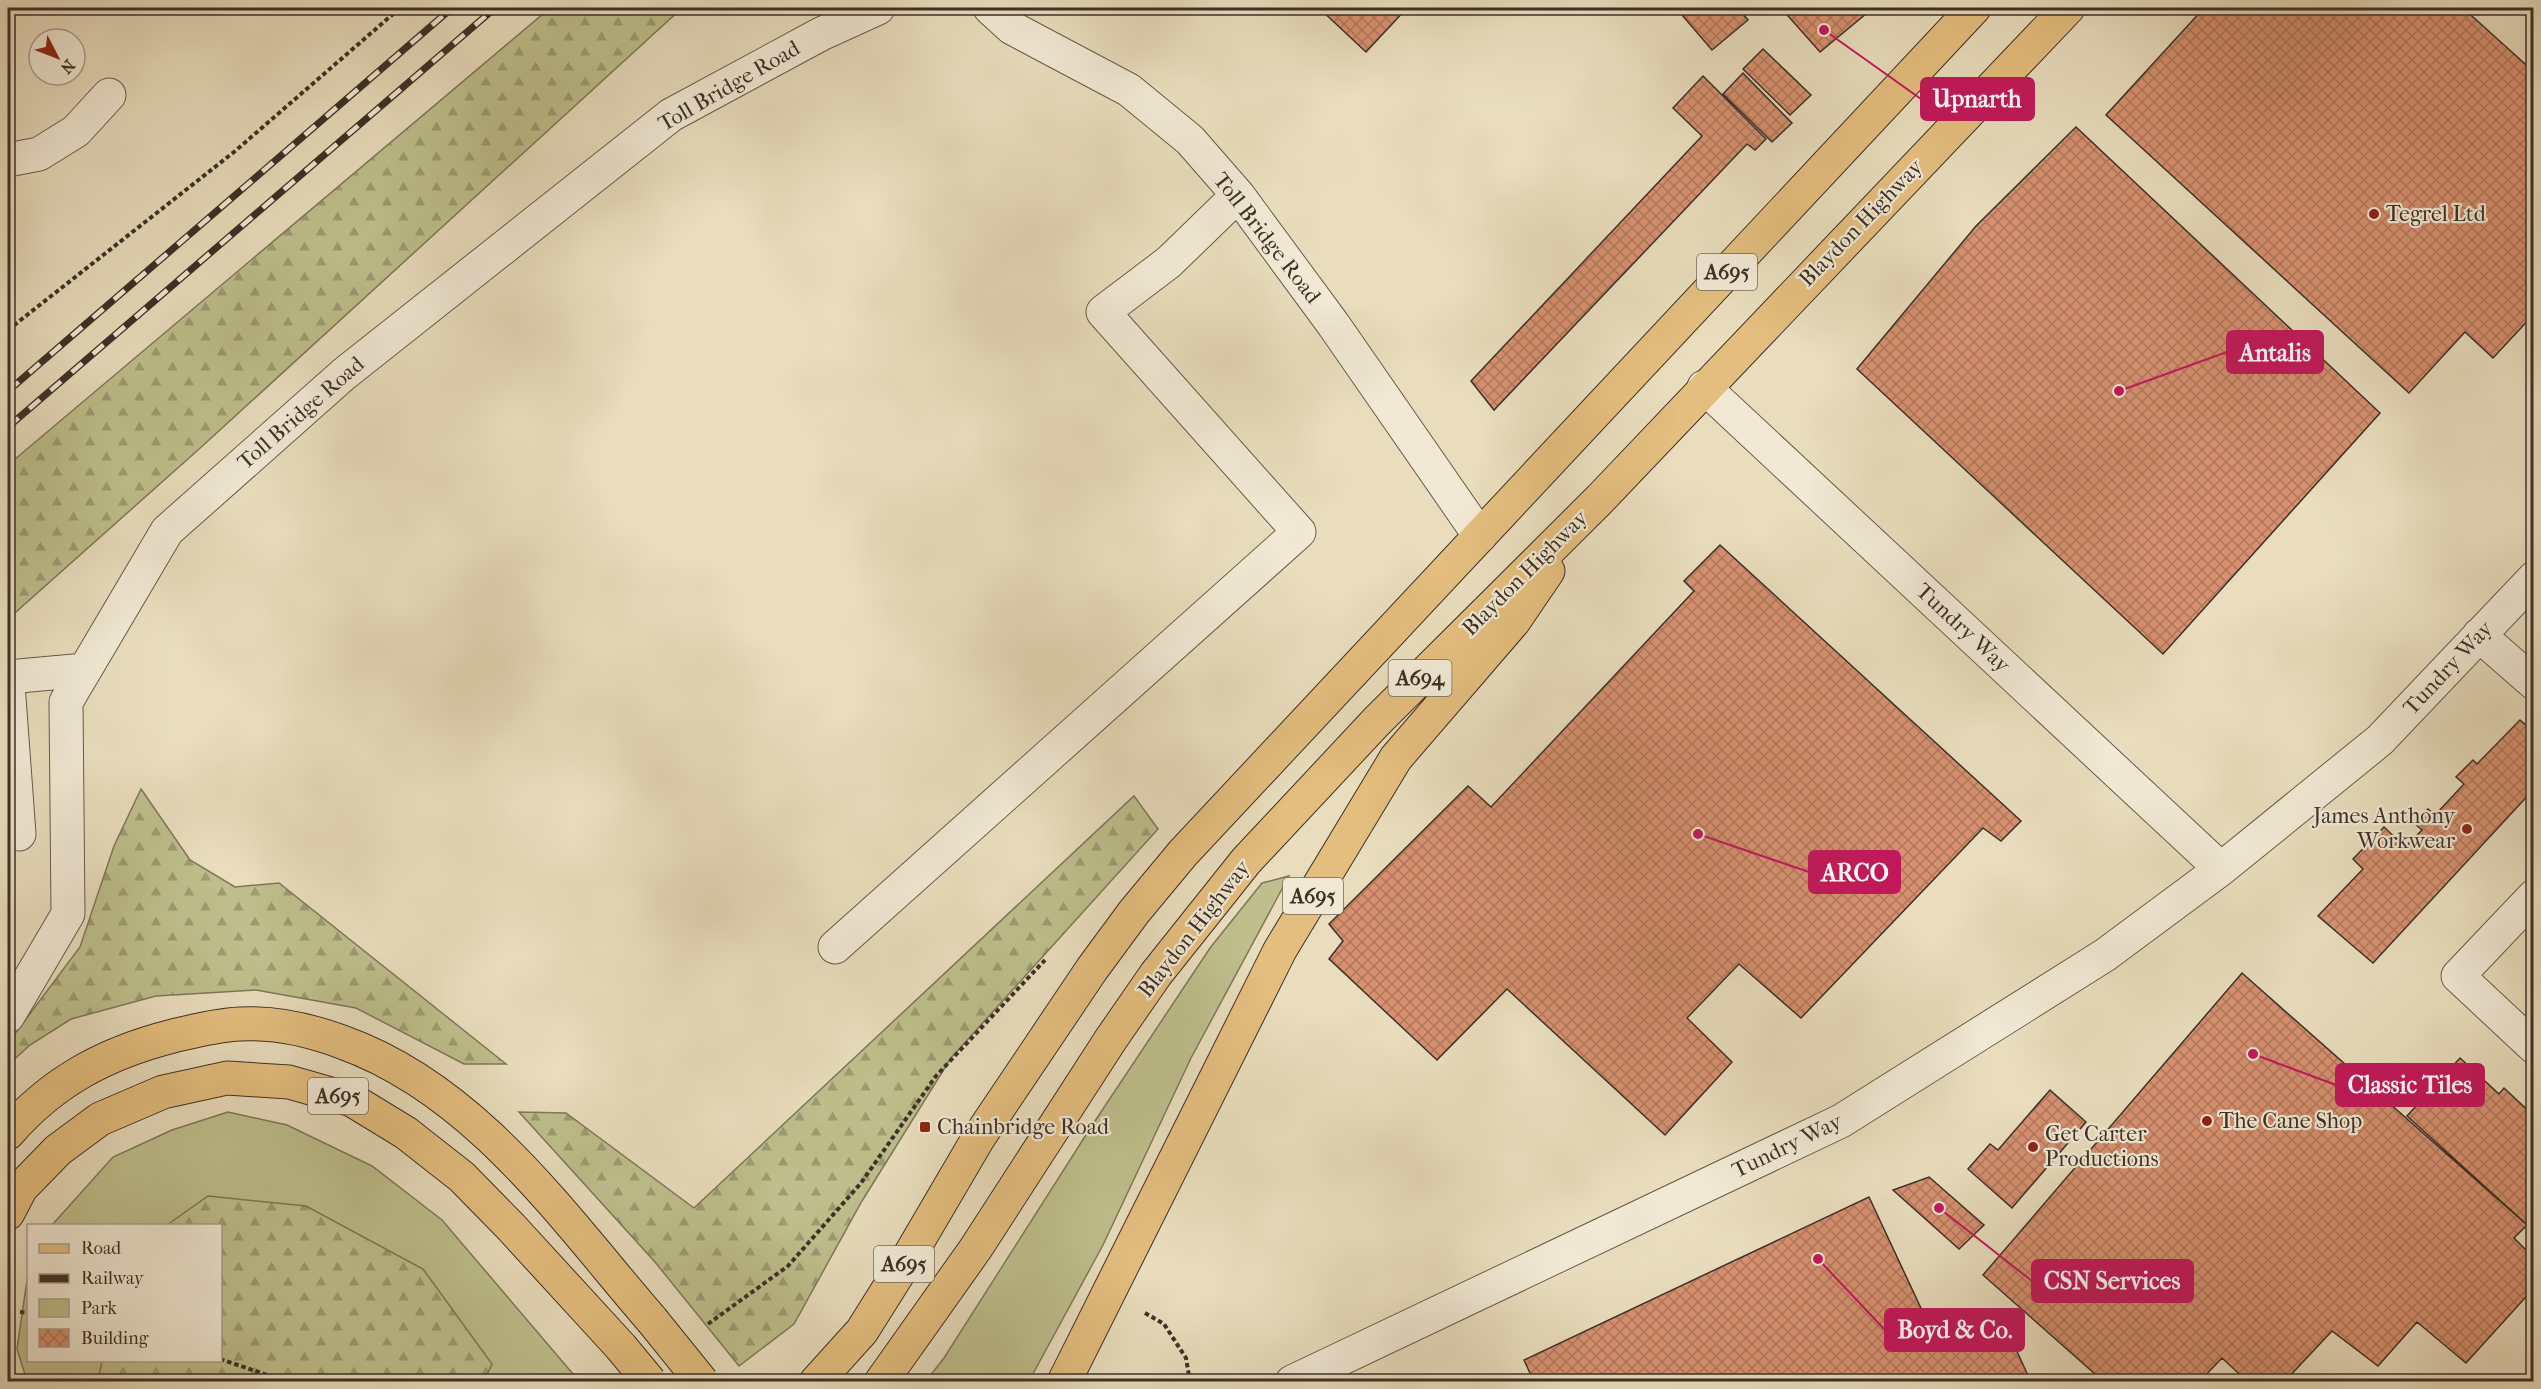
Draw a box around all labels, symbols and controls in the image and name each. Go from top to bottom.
north arrow [27,27,87,87]
street label: Toll Bridge Road [654,34,805,137]
text: N [56,56,79,78]
callout: Upnarth [1921,78,2034,120]
text: Upnarth [1932,85,2022,113]
street label: Blaydon Highway [1794,153,1929,292]
street label: Toll Bridge Road [1208,167,1327,309]
place label: Tegrel Ltd [2386,201,2487,227]
marker: Tegrel Ltd [2367,207,2381,221]
road number: A695 [1697,254,1757,290]
callout: Antalis [2227,331,2323,373]
text: Antalis [2237,339,2311,367]
street label: Toll Bridge Road [232,350,370,475]
street label: Blaydon Highway [1457,504,1594,641]
street label: Tundry Way [1911,578,2016,679]
street label: Tundry Way [2398,615,2499,720]
road number: A694 [1388,660,1452,696]
place label: James Anthony Workwear [2311,803,2456,854]
marker: James Anthony Workwear [2460,822,2474,836]
callout: ARCO [1809,851,1900,893]
street label: Blaydon Highway [1132,854,1256,1003]
text: ARCO [1819,859,1889,887]
road number: A695 [1283,878,1343,914]
callout: Classic Tiles [2336,1064,2484,1106]
text: Classic Tiles [2348,1071,2472,1099]
road number: A695 [308,1078,368,1114]
street label: Tundry Way [1728,1108,1847,1184]
place label: The Cane Shop [2219,1108,2362,1134]
place label: Chainbridge Road [937,1114,1110,1140]
marker: The Cane Shop [2200,1114,2214,1128]
marker: Chainbridge Road [918,1120,932,1134]
place label: Get Carter Productions [2045,1121,2159,1172]
marker: Get Carter Productions [2026,1140,2040,1154]
legend [27,1224,222,1362]
text: Road [81,1238,121,1259]
road number: A695 [874,1246,934,1282]
callout: CSN Services [2032,1260,2193,1302]
text: CSN Services [2044,1267,2180,1295]
text: Railway [81,1268,145,1289]
text: Park [81,1298,118,1319]
callout: Boyd & Co. [1885,1309,2024,1351]
text: Boyd & Co. [1897,1316,2013,1344]
text: Building [81,1328,149,1349]

